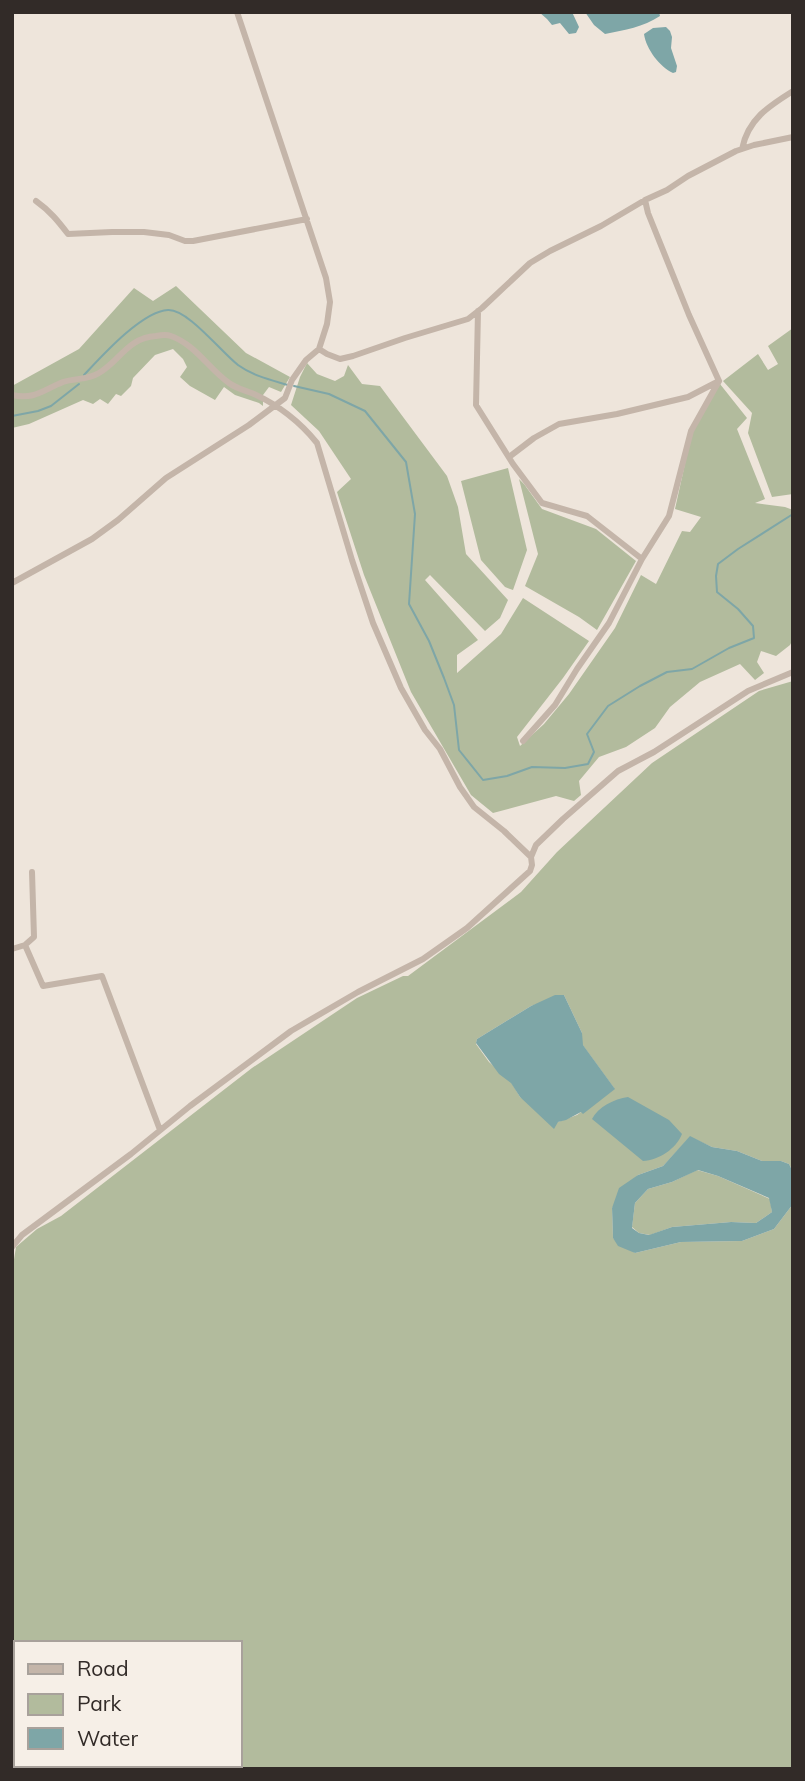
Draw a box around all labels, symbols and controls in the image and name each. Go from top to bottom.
legend [14,1641,242,1767]
text: Road [77,1655,128,1681]
text: Park [77,1690,121,1716]
text: Water [77,1725,138,1751]

